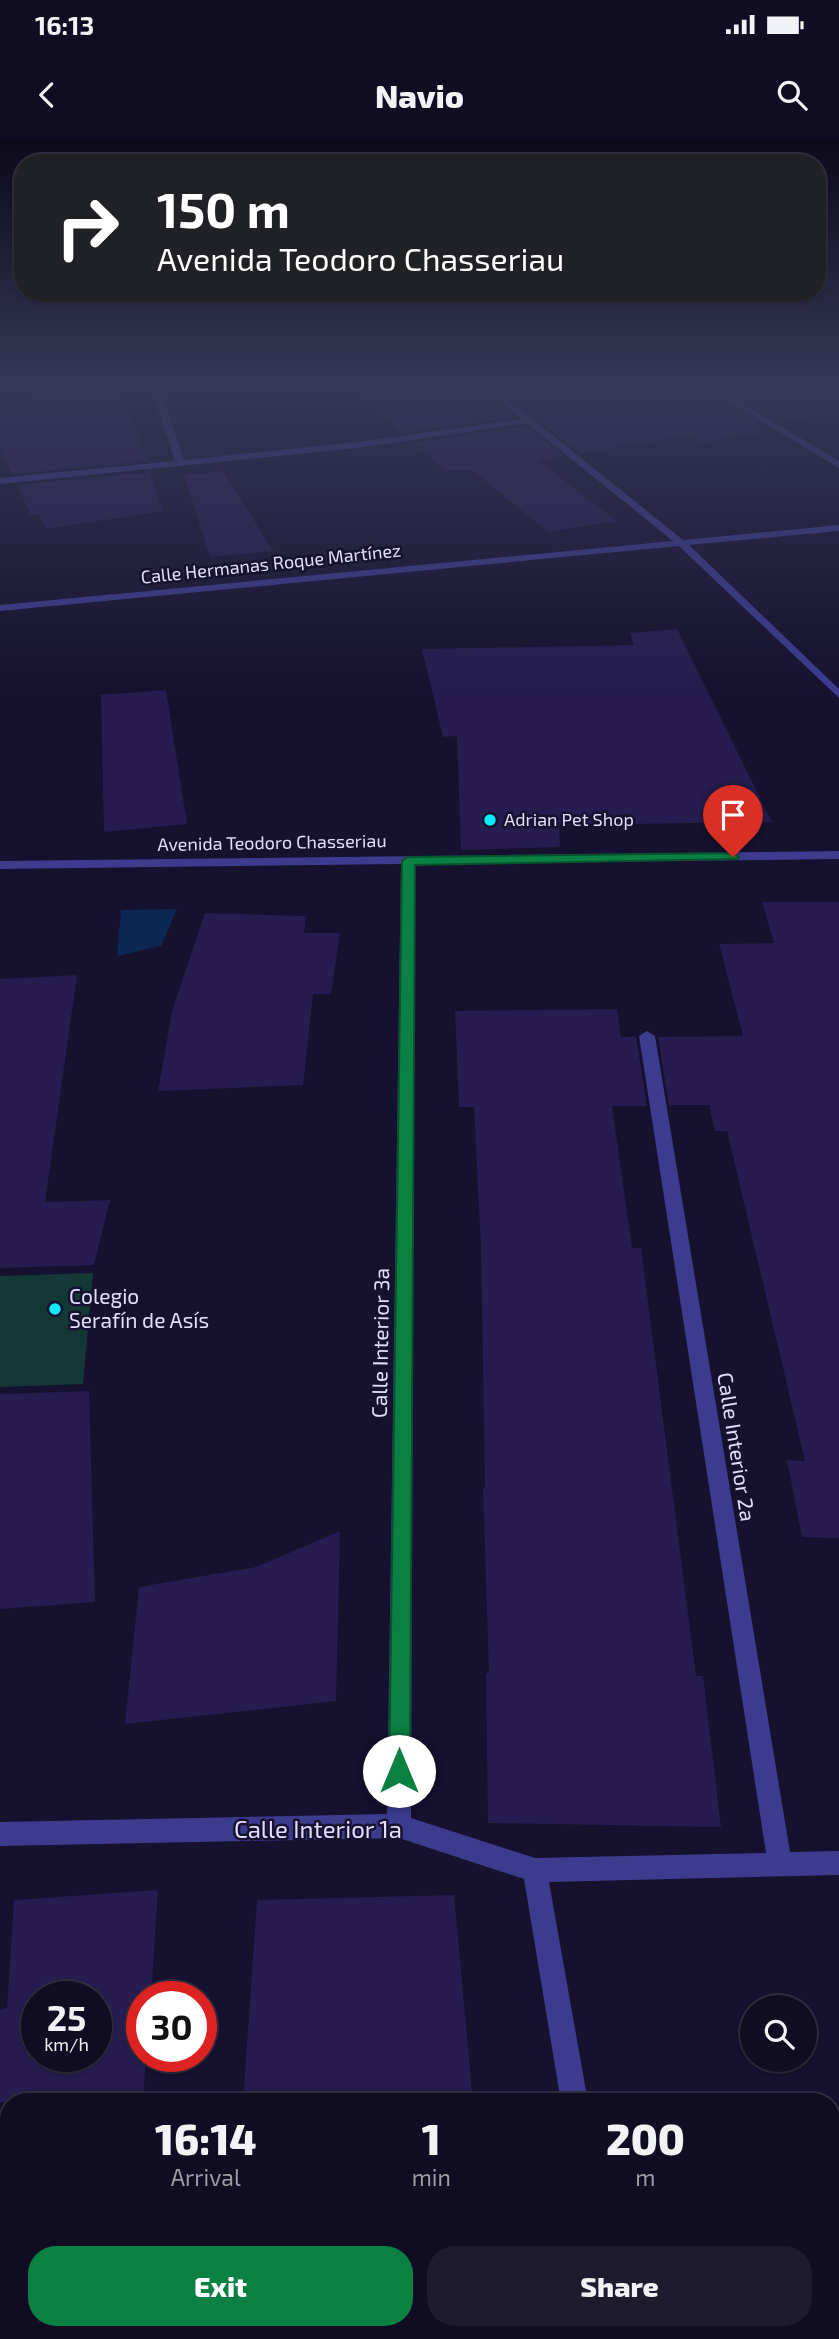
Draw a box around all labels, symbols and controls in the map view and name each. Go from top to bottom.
text: 16:13 [35,9,94,40]
icon: back [28,76,66,114]
text: Navio [375,76,464,114]
icon: search [773,76,811,114]
text: 150 m [157,179,290,238]
icon: right [42,182,133,273]
text: Avenida Teodoro Chasseriau [157,239,564,277]
street label: Calle Hermanas Roque Martínez [140,538,402,588]
pin [703,785,763,857]
icon: arrive [714,796,752,834]
place label: Adrian Pet Shop [504,808,634,830]
marker: Adrian Pet Shop [482,812,498,828]
street label: Avenida Teodoro Chasseriau [157,829,387,855]
street label: Calle Interior 3a [366,1268,393,1418]
place label: Colegio Serafín de Asís [69,1283,209,1332]
marker: Colegio Serafín de Asís [47,1301,63,1317]
street label: Calle Interior 2a [713,1371,762,1523]
position arrow [362,1734,436,1808]
street label: Calle Interior 1a [234,1814,402,1843]
speed limit sign: 30 [126,1981,217,2072]
map controls [740,1995,817,2072]
button: search [740,1995,817,2072]
text: 25 [47,1996,86,2038]
text: km/h [44,2033,89,2055]
text: 16:14 [155,2113,257,2163]
text: 1 [422,2113,441,2163]
text: 200 [606,2113,685,2163]
text: Arrival [171,2163,241,2191]
text: min [412,2163,451,2191]
text: m [635,2163,656,2191]
button: Exit [28,2246,413,2326]
button: Share [427,2246,812,2326]

